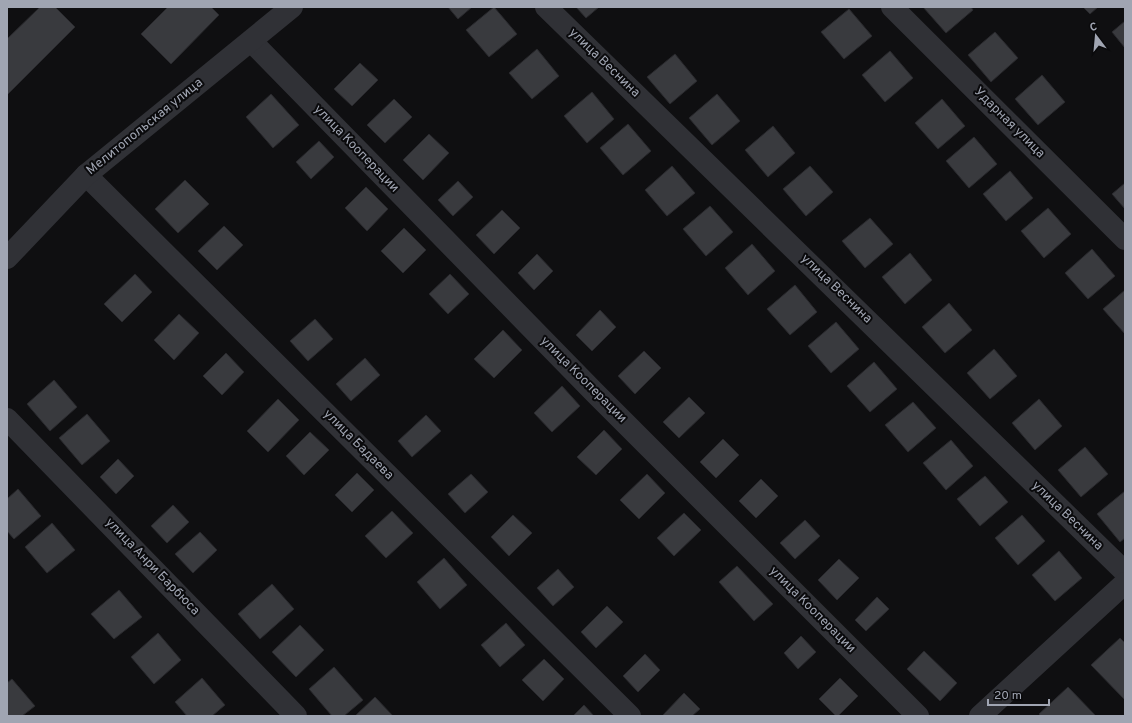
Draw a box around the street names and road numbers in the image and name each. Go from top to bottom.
street label: улица Веснина [565,25,643,101]
street label: Мелитопольская улица [84,75,206,179]
street label: Ударная улица [970,84,1048,162]
street label: улица Кооперации [310,102,402,196]
street label: улица Веснина [797,251,875,327]
street label: улица Кооперации [536,333,630,427]
street label: улица Бадаева [319,406,397,484]
street label: улица Веснина [1028,478,1106,554]
street label: улица Анри Барбюса [101,515,203,619]
street label: улица Кооперации [765,563,859,657]

